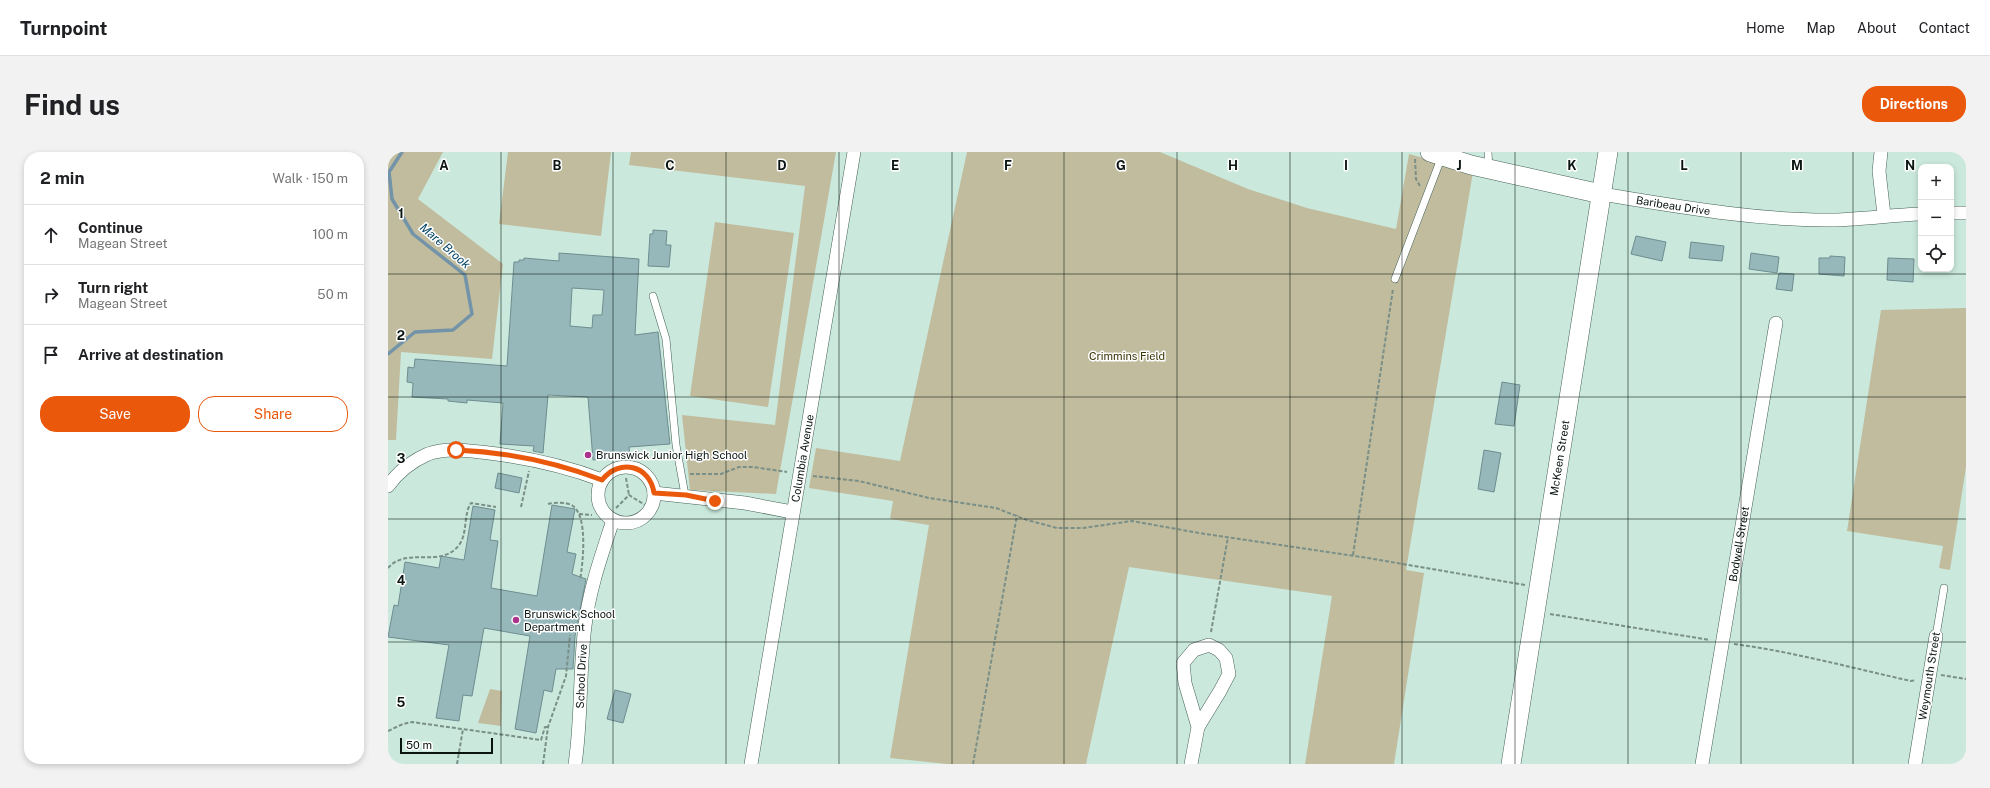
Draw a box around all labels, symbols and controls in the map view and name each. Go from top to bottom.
text: Turnpoint [20,17,107,39]
text: Home [1746,20,1785,36]
text: Map [1807,20,1835,36]
text: About [1857,20,1897,36]
text: Contact [1919,20,1970,36]
button: Directions [1862,86,1966,122]
text: Find us [24,88,120,121]
text: A [439,158,449,173]
text: B [553,158,562,173]
text: C [665,158,675,173]
text: D [777,158,787,173]
text: E [891,158,899,173]
text: F [1004,158,1012,173]
text: G [1116,158,1126,173]
text: H [1228,158,1238,173]
text: I [1344,158,1348,173]
text: J [1456,158,1462,173]
text: K [1567,158,1577,173]
text: L [1680,158,1688,173]
text: M [1791,158,1803,173]
text: N [1905,158,1915,173]
map controls [1918,164,1954,272]
button: + [1918,164,1954,200]
text: 2 min [40,168,85,188]
text: Walk · 150 m [273,171,348,186]
street label: Baribeau Drive [1635,194,1711,217]
button: − [1918,200,1954,236]
text: 1 [398,206,404,221]
text: Continue [78,219,143,236]
water label: Mare Brook [417,220,473,272]
icon: ahead [40,224,62,246]
text: 100 m [312,227,348,242]
text: Magean Street [78,236,168,251]
button: locate [1918,236,1954,272]
text: Turn right [78,279,148,296]
icon: right [40,284,62,306]
text: 50 m [317,287,348,302]
text: Magean Street [78,296,168,311]
text: 2 [397,328,405,343]
icon: arrive [40,344,62,366]
text: Arrive at destination [78,346,223,363]
park label: Crimmins Field [1089,350,1165,362]
button: Save [40,396,190,432]
button: Share [198,396,348,432]
street label: Columbia Avenue [789,413,816,503]
street label: McKeen Street [1548,419,1571,497]
route start [447,441,465,459]
place label: Brunswick Junior High School [596,449,747,461]
marker: Brunswick Junior High School [583,450,593,460]
text: 3 [397,451,406,466]
route end [706,492,724,510]
street label: Bodwell Street [1727,505,1751,583]
text: 4 [397,573,406,588]
place label: Brunswick School Department [524,608,615,633]
marker: Brunswick School Department [511,615,521,625]
street label: Weymouth Street [1916,631,1942,721]
street label: School Drive [574,644,589,709]
text: 5 [397,695,406,710]
scale bar [400,736,493,755]
text: 50 m [406,739,432,751]

